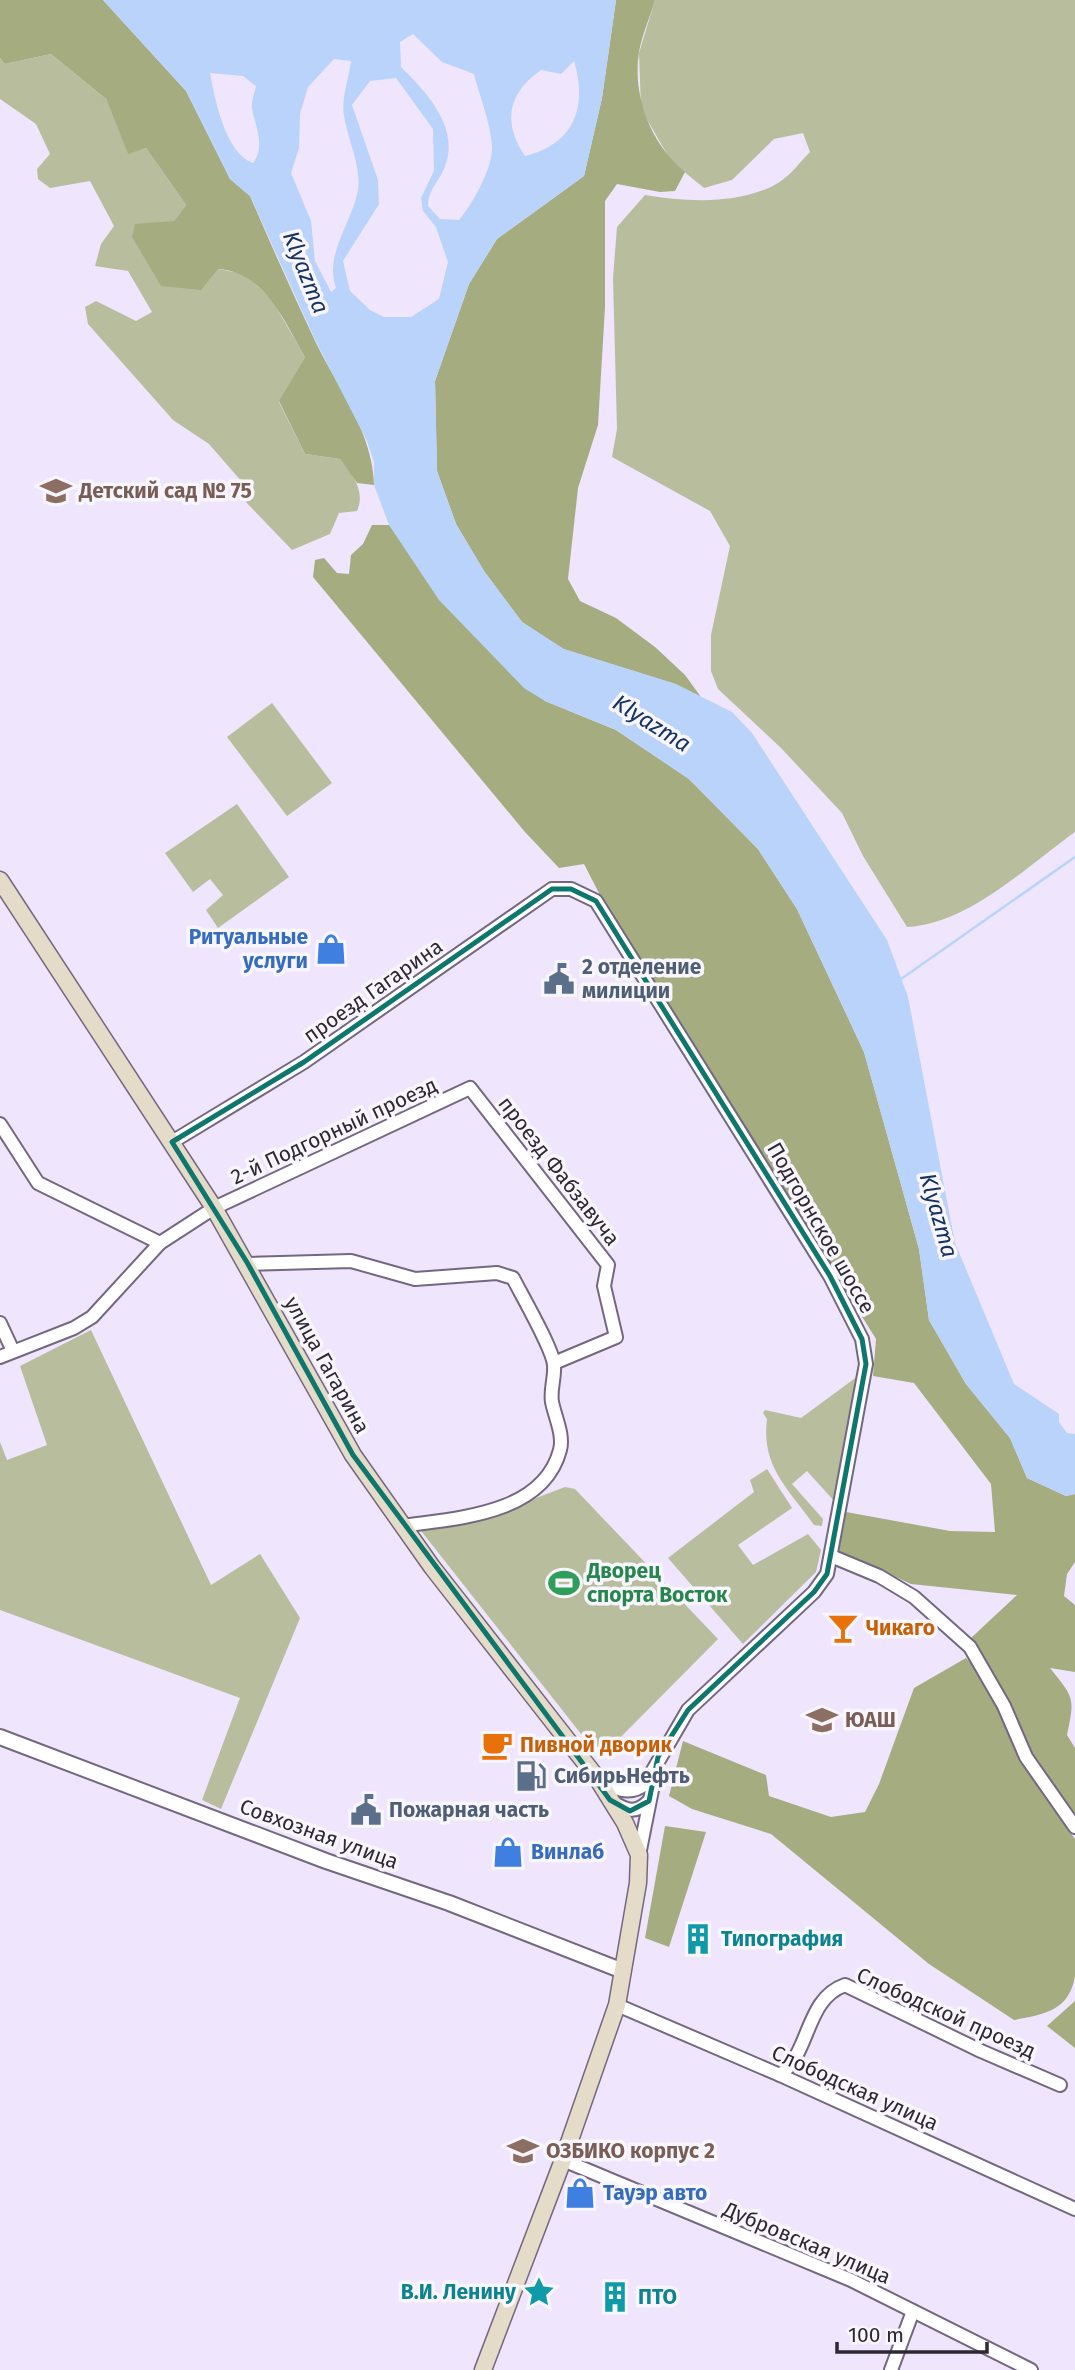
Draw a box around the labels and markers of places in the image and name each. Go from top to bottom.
school or university icon: Детский сад № 75 [39,474,73,508]
place label: Детский сад № 75 [78,478,252,504]
place label: Ритуальные услуги [189,924,308,974]
shop icon: Ритуальные услуги [314,932,348,966]
place label: 2 отделение милиции [582,954,702,1004]
public building icon: 2 отделение милиции [542,962,576,996]
place label: Дворец спорта Восток [586,1558,728,1608]
sports icon: Дворец спорта Восток [547,1566,581,1600]
bar icon: Чикаго [826,1611,860,1645]
place label: Чикаго [866,1615,935,1641]
school or university icon: ЮАШ [805,1703,839,1737]
place label: ЮАШ [845,1707,896,1733]
cafe icon: Пивной дворик [480,1728,514,1762]
place label: Пивной дворик [520,1732,672,1758]
fuel station icon: СибирьНефть [514,1759,548,1793]
place label: СибирьНефть [554,1763,690,1789]
public building icon: Пожарная часть [349,1793,383,1827]
place label: Пожарная часть [389,1797,549,1823]
shop icon: Винлаб [491,1835,525,1869]
place label: Винлаб [531,1839,604,1865]
building icon: Типография [681,1922,715,1956]
place label: Типография [721,1926,843,1952]
school or university icon: ОЗБИКО корпус 2 [506,2134,540,2168]
place label: ОЗБИКО корпус 2 [546,2138,715,2164]
shop icon: Тауэр авто [563,2176,597,2210]
place label: Тауэр авто [603,2180,707,2206]
place icon: В.И. Ленину [522,2275,556,2309]
place label: В.И. Ленину [401,2279,516,2305]
building icon: ПТО [598,2280,632,2314]
place label: ПТО [638,2284,677,2310]

